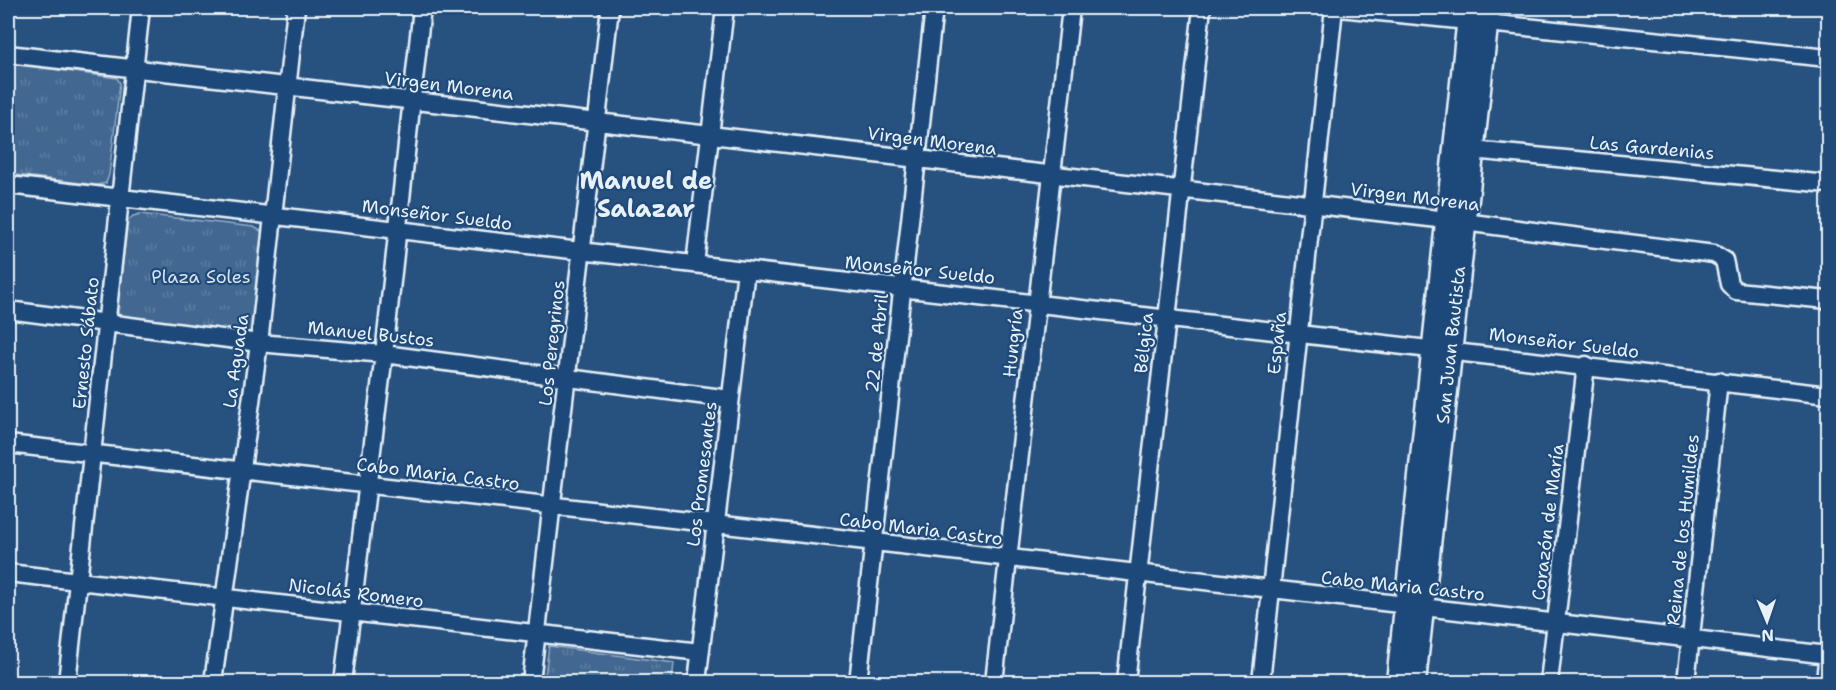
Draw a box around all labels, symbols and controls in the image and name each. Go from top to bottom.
street label: Virgen Morena [383,66,515,106]
street label: Virgen Morena [866,121,998,161]
street label: Las Gardenias [1589,131,1715,165]
district label: Manuel de Salazar [580,165,713,225]
street label: Virgen Morena [1349,177,1481,217]
street label: Monseñor Sueldo [361,194,513,236]
street label: Monseñor Sueldo [844,250,996,290]
park label: Plaza Soles [151,265,251,289]
street label: San Juan Bautista [1431,265,1471,425]
street label: Ernesto Sábato [67,276,105,410]
street label: Los Peregrinos [533,279,571,407]
street label: 22 de Abril [860,292,894,394]
street label: Hungría [997,307,1029,379]
street label: España [1262,310,1292,376]
street label: Bélgica [1129,311,1159,375]
street label: La Aguada [218,312,254,410]
street label: Manuel Bustos [306,315,436,353]
street label: Monseñor Sueldo [1488,322,1640,364]
street label: Los Promesantes [681,400,723,548]
street label: Reina de los Humildes [1661,433,1705,627]
street label: Corazón de María [1526,442,1570,602]
street label: Cabo Maria Castro [355,452,521,496]
street label: Cabo Maria Castro [838,507,1004,551]
street label: Cabo Maria Castro [1320,565,1486,607]
street label: Nicolás Romero [287,573,425,613]
north arrow [1737,591,1797,651]
text: N [1761,625,1774,646]

